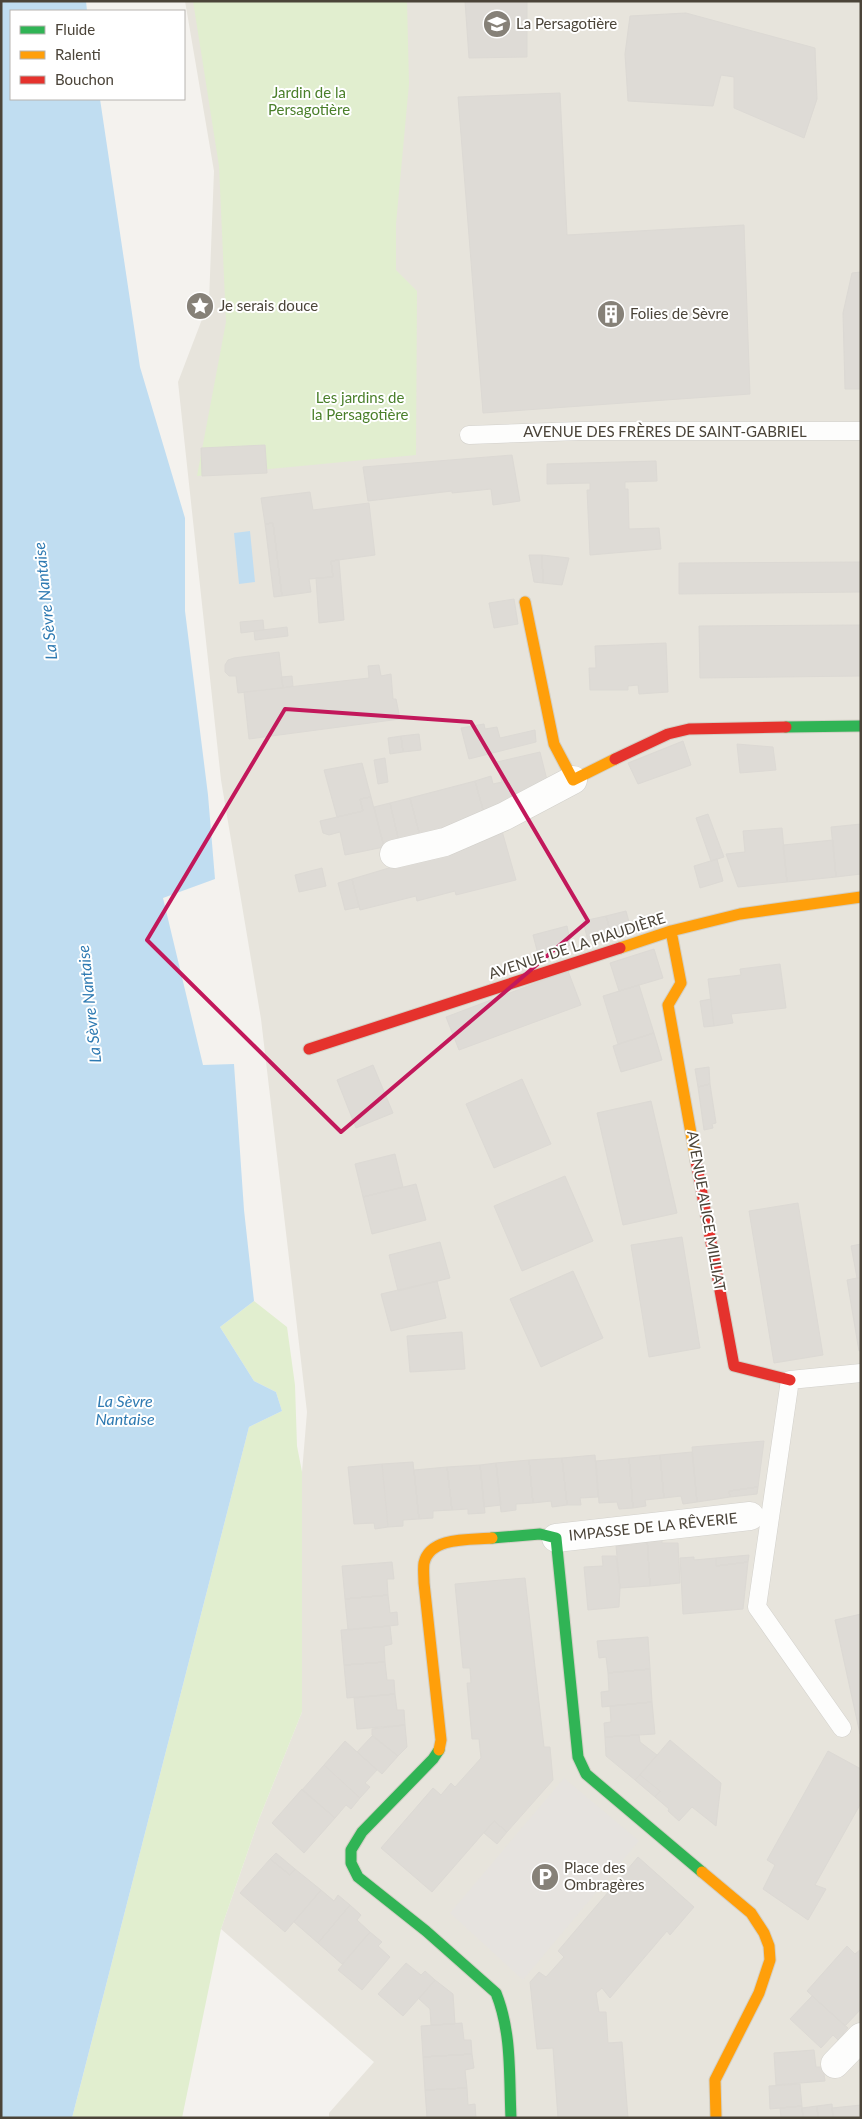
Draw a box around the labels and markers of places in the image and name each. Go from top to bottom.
school or university icon: La Persagotière [482,9,512,39]
place label: La Persagotière [516,14,617,32]
place icon: Je serais douce [185,291,215,321]
place label: Je serais douce [219,296,318,314]
building icon: Folies de Sèvre [596,299,626,329]
place label: Folies de Sèvre [630,304,729,322]
place label: Place des Ombragères [564,1858,645,1893]
parking icon: Place des Ombragères [530,1862,560,1892]

